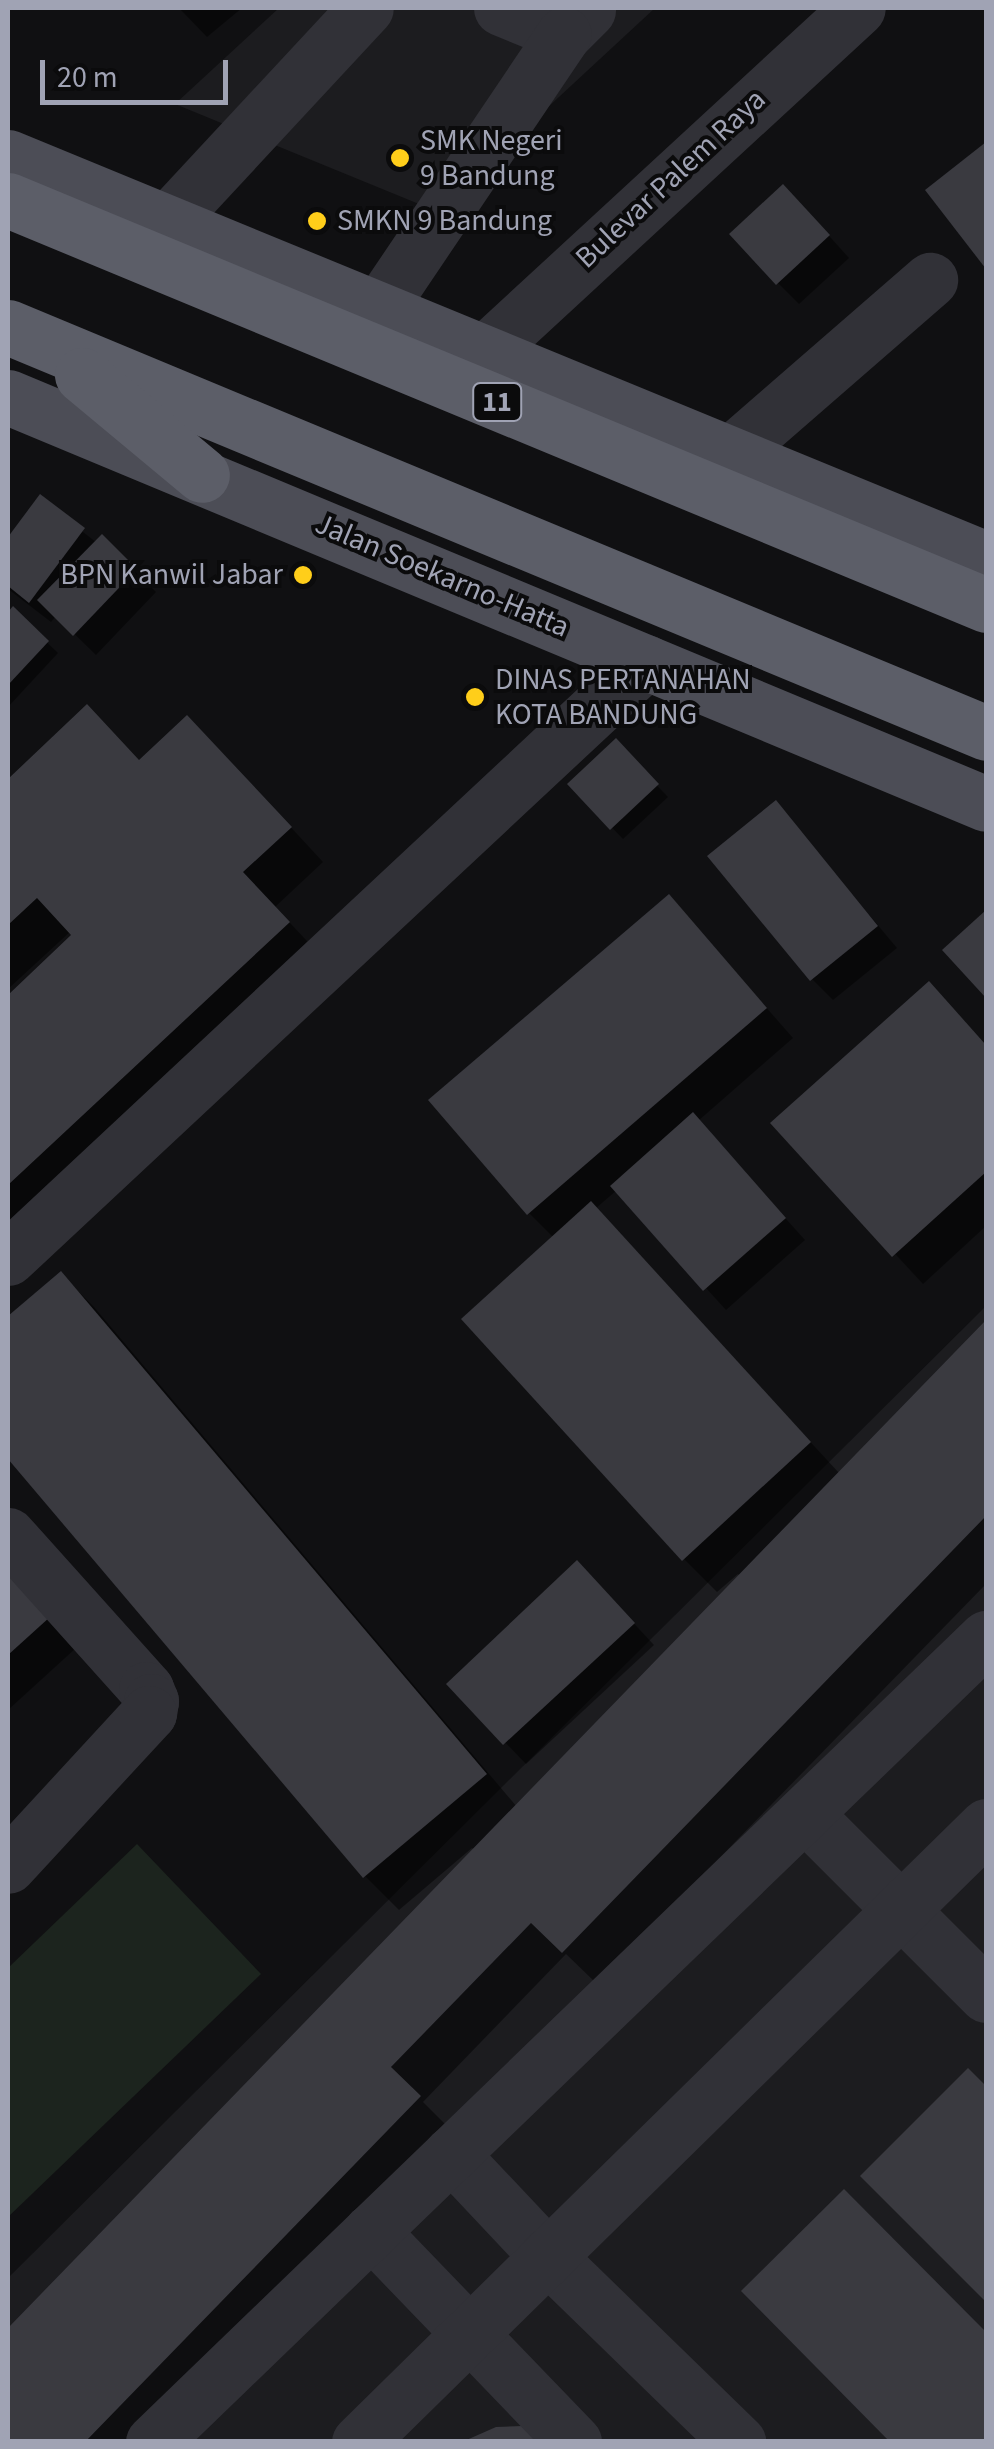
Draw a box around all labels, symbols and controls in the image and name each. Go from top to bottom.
scale bar [45,40,232,102]
text: 20 m [57,56,118,99]
street label: Bulevar Palem Raya [569,82,773,276]
place label: SMK Negeri 9 Bandung [420,123,563,194]
marker: SMK Negeri 9 Bandung [389,147,411,169]
place label: SMKN 9 Bandung [337,203,552,239]
marker: SMKN 9 Bandung [306,210,328,232]
road number: 11 [472,379,522,425]
street label: Jalan Soekarno-Hatta [310,506,574,646]
place label: BPN Kanwil Jabar [60,557,283,593]
marker: BPN Kanwil Jabar [292,564,314,586]
place label: DINAS PERTANAHAN KOTA BANDUNG [495,662,751,732]
marker: DINAS PERTANAHAN KOTA BANDUNG [464,686,486,708]

